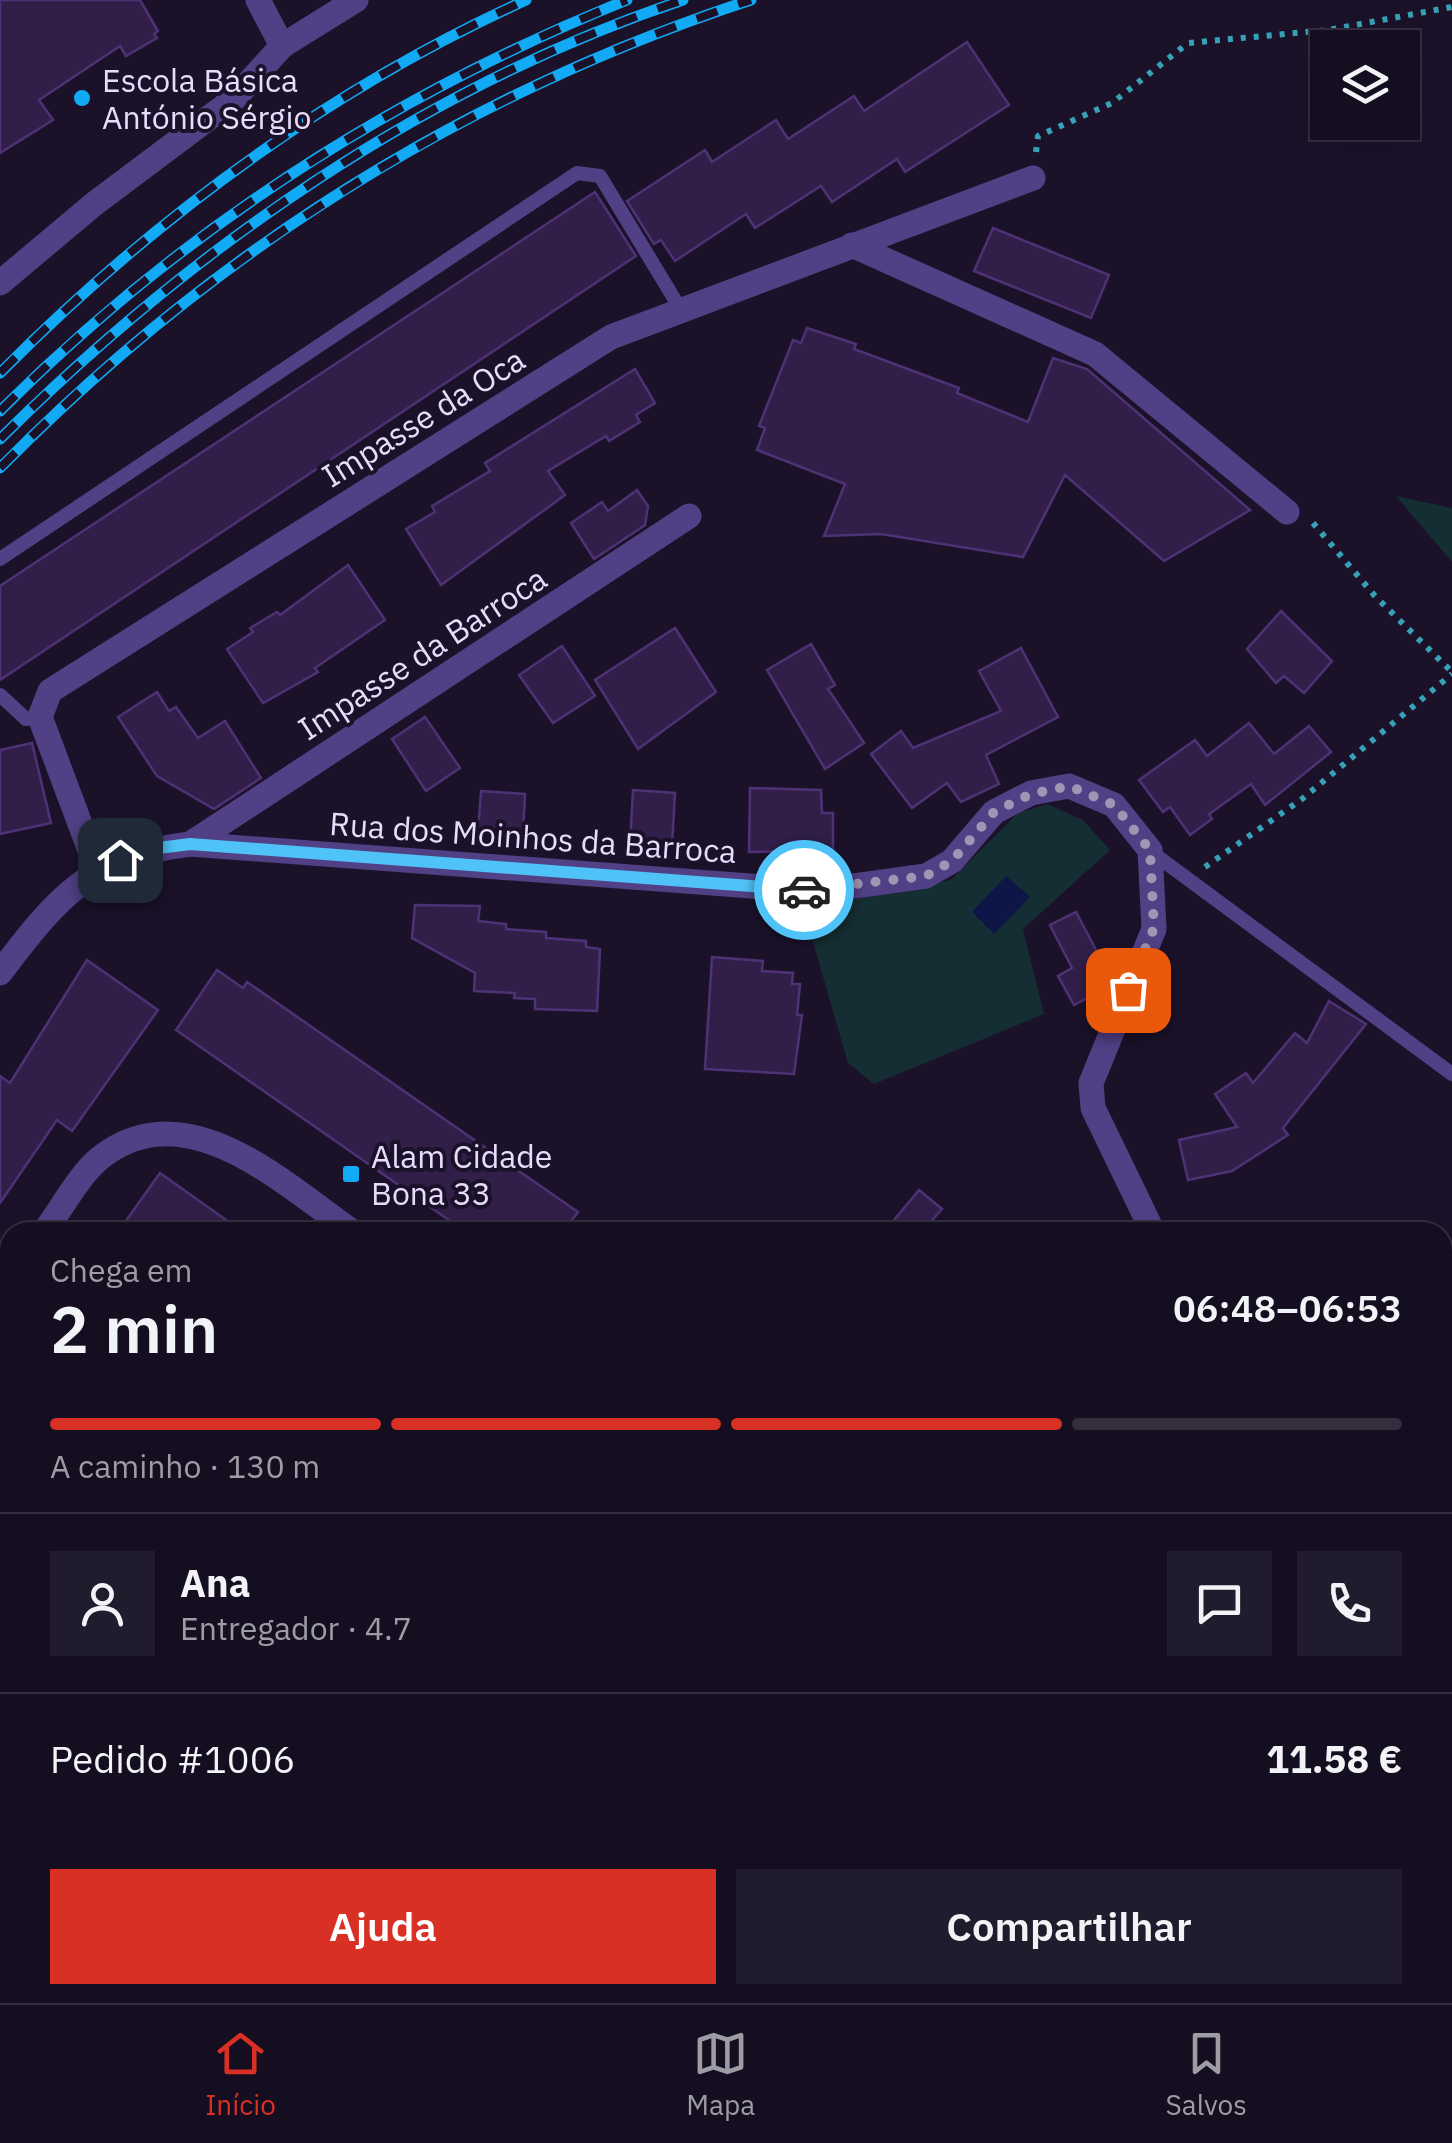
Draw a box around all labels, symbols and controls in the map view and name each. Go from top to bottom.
map controls [1310,30,1420,140]
button: layers [1310,30,1420,140]
place label: Escola Básica António Sérgio [102,59,311,138]
marker: Escola Básica António Sérgio [71,87,93,109]
street label: Impasse da Oca [314,338,532,496]
street label: Impasse da Barroca [290,557,554,749]
street label: Rua dos Moinhos da Barroca [328,802,738,872]
pin [78,818,163,903]
icon: home [93,833,148,888]
courier [754,840,854,940]
icon: car [777,863,832,918]
pin [1086,948,1171,1033]
icon: bag [1101,963,1156,1018]
place label: Alam Cidade Bona 33 [371,1135,552,1214]
marker: Alam Cidade Bona 33 [340,1163,362,1185]
text: Chega em [50,1249,193,1291]
text: 06:48–06:53 [1173,1283,1402,1332]
text: 2 min [50,1286,218,1371]
text: A caminho · 130 m [50,1445,320,1487]
button: person [50,1551,155,1656]
button: chat [1167,1551,1272,1656]
button: phone [1297,1551,1402,1656]
text: Ana [180,1558,250,1607]
text: Entregador · 4.7 [180,1607,412,1649]
text: Pedido #1006 [50,1734,295,1783]
text: 11.58 € [1266,1734,1402,1783]
button: Ajuda [50,1869,716,1984]
button: Compartilhar [736,1869,1402,1984]
tab: Início [205,2026,276,2123]
tab: Mapa [686,2026,755,2123]
tab: Salvos [1165,2026,1247,2123]

